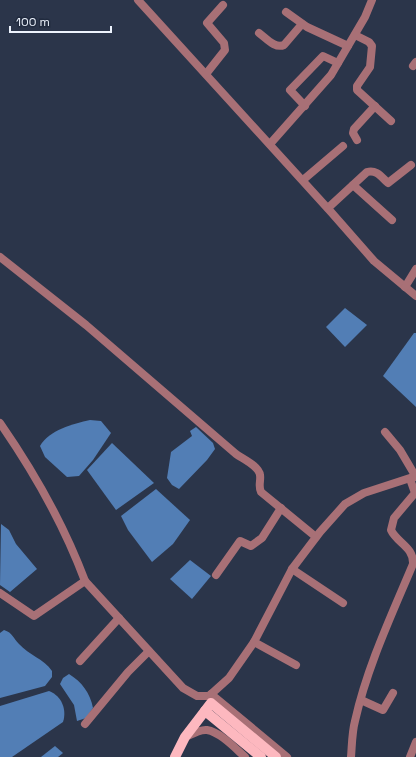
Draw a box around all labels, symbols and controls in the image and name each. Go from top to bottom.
scale bar [10,8,111,34]
text: 100 m [16,14,50,30]

